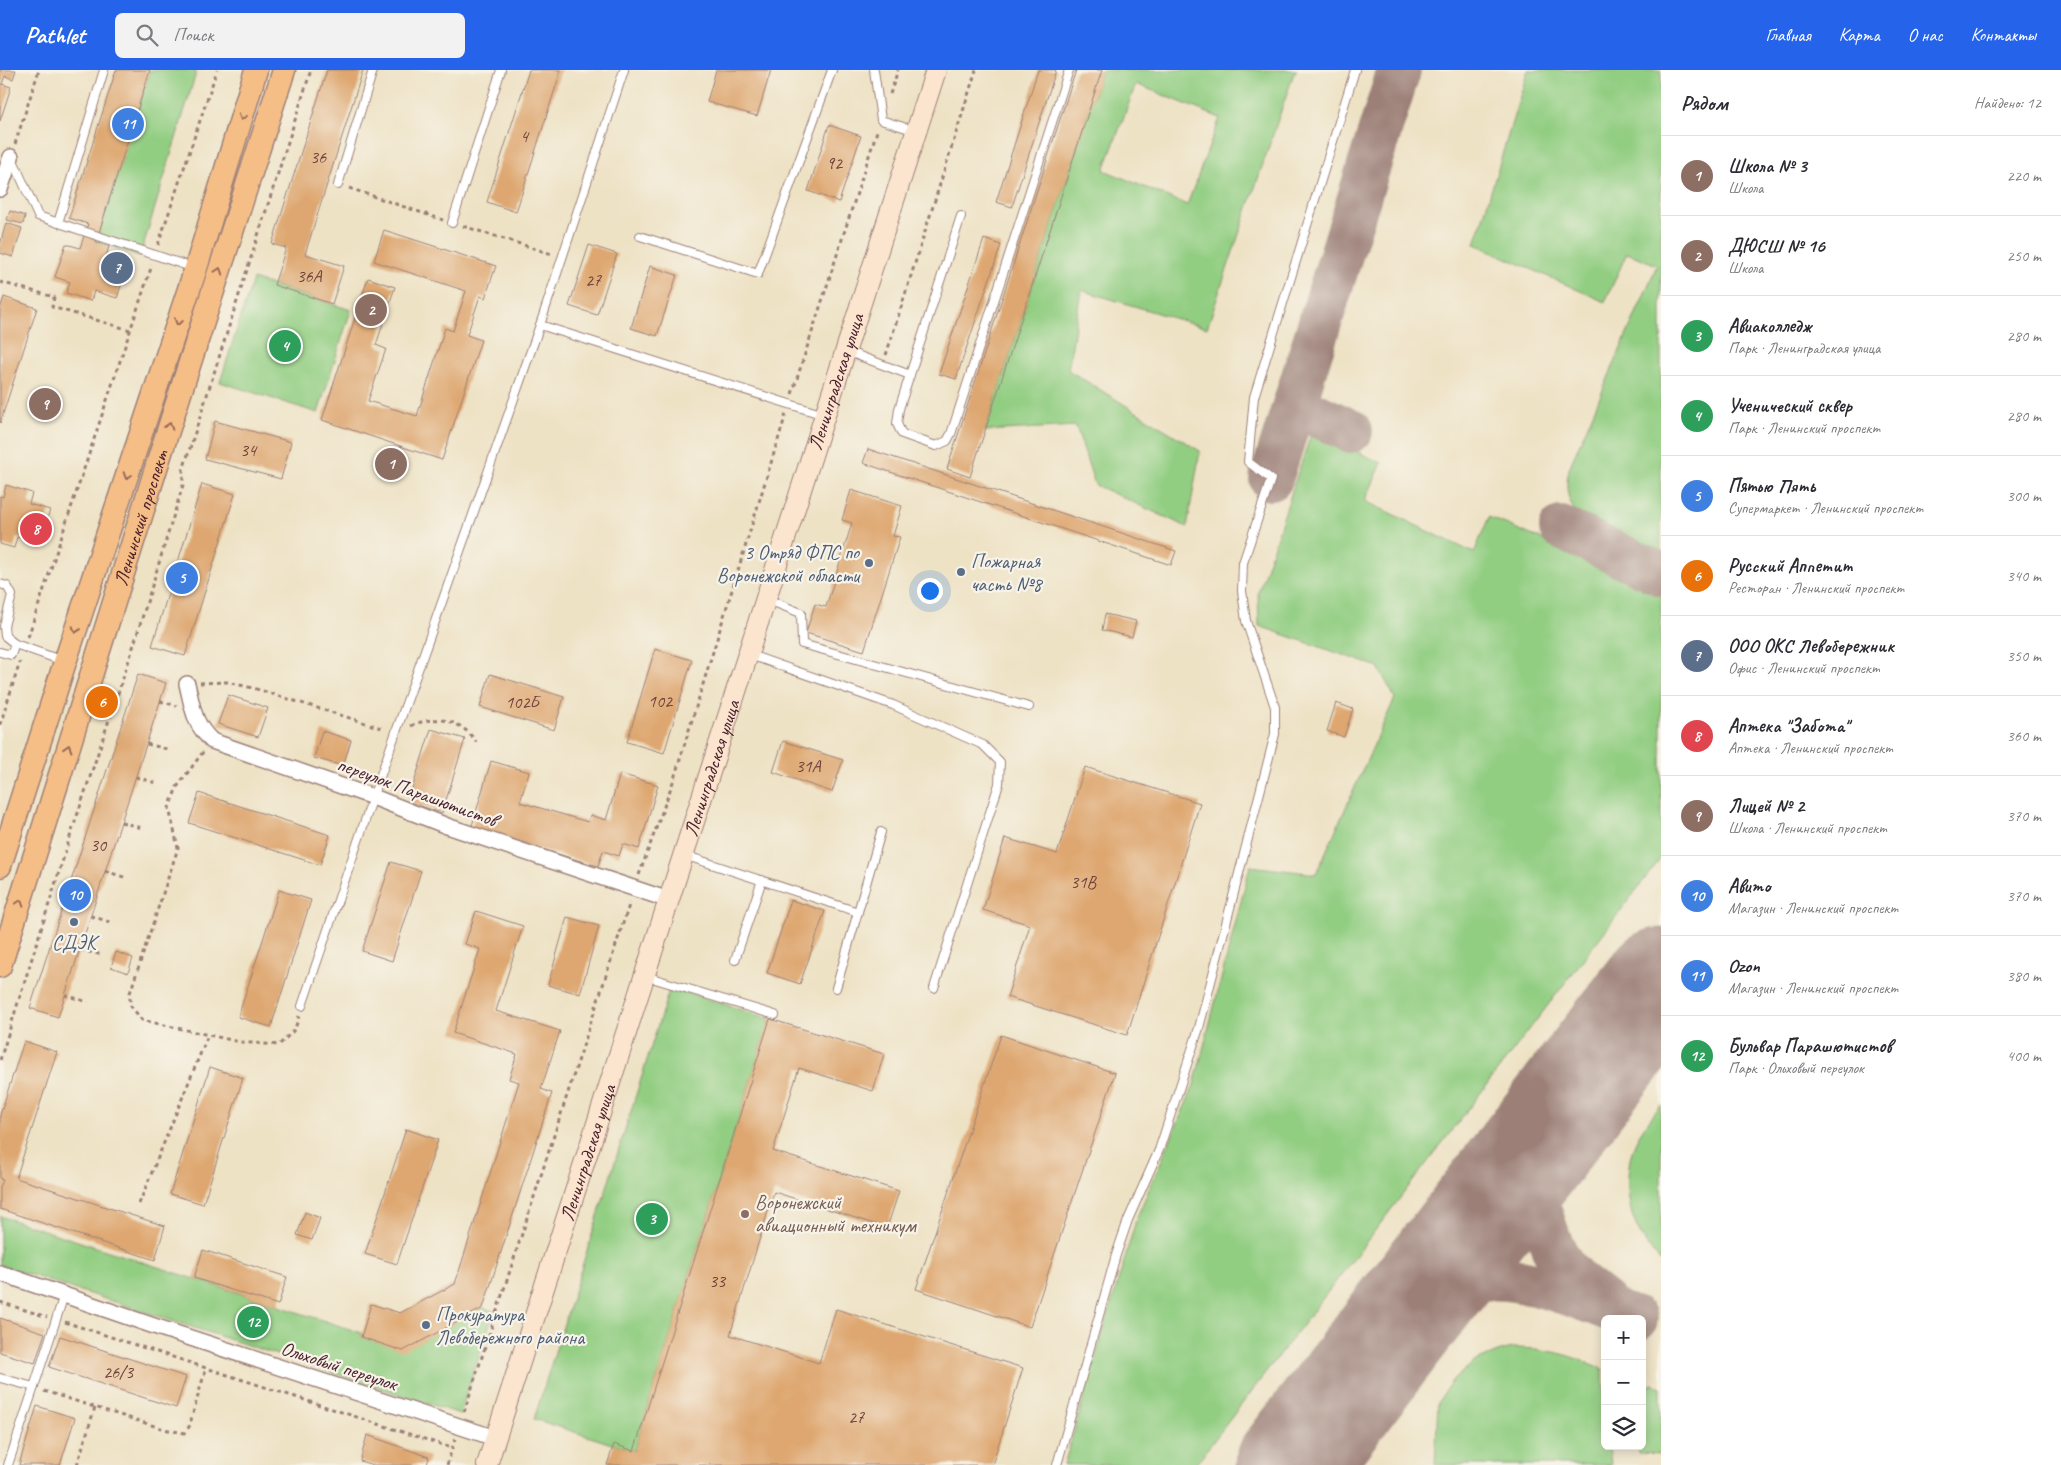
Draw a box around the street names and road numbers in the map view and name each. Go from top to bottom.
street label: Ленинградская улица [802,309,870,453]
street label: Ленинский проспект [108,446,174,589]
street label: Ленинградская улица [678,695,745,839]
street label: переулок Парашютистов [334,752,505,834]
street label: Ленинградская улица [554,1080,622,1224]
street label: Ольховый переулок [278,1336,402,1397]

